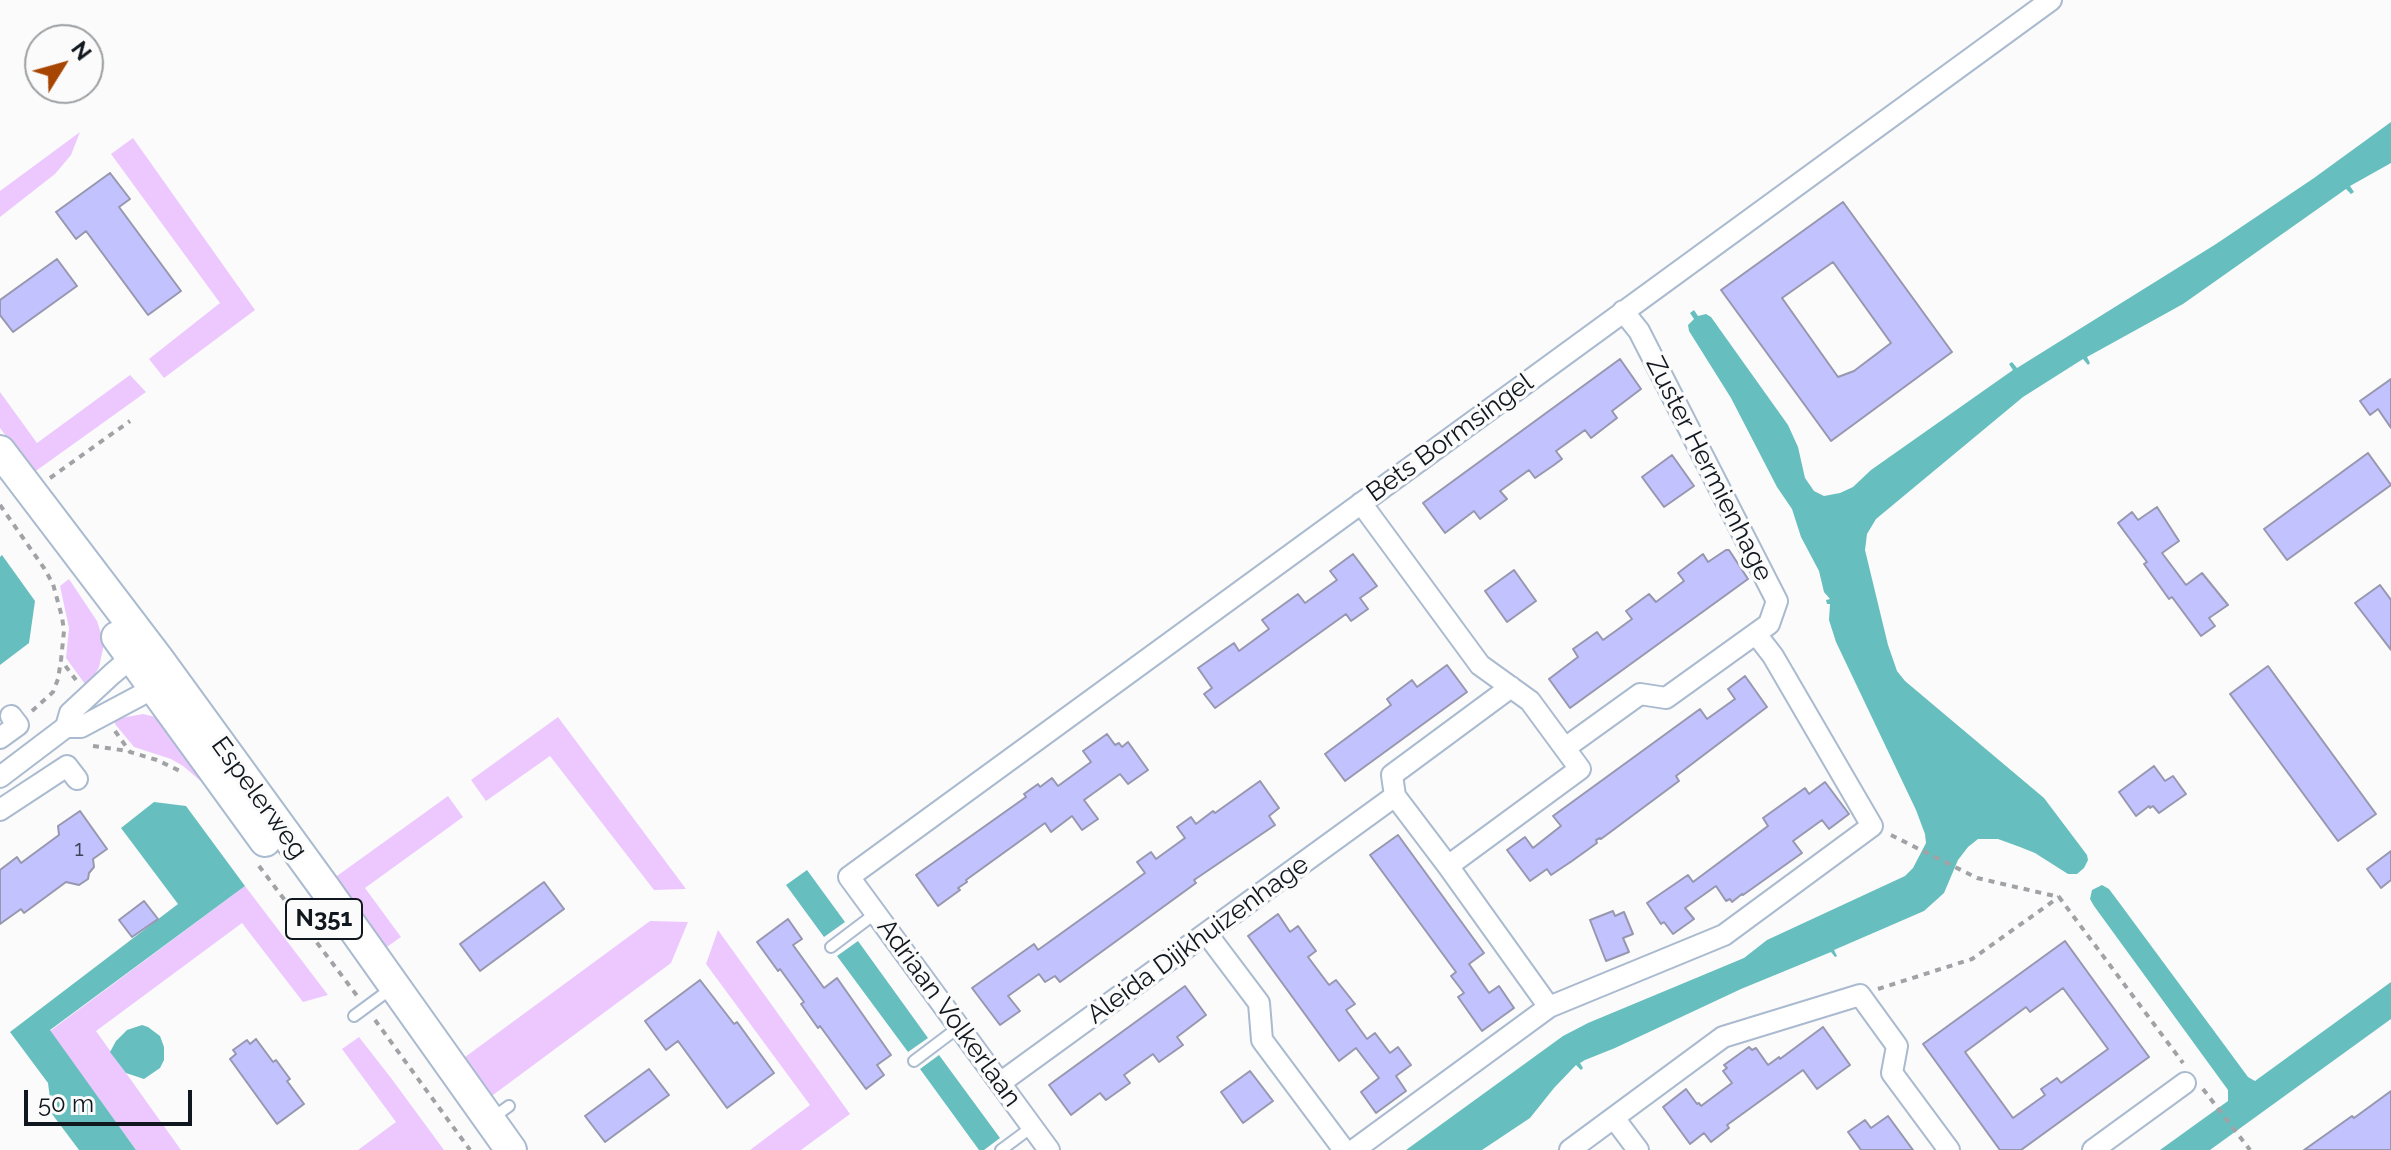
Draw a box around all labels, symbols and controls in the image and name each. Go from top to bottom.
north arrow [24,24,104,104]
text: N [66,36,97,65]
street label: Zuster Hermienhage [1639,352,1779,586]
street label: Bets Bormsingel [1361,367,1539,509]
street label: Espelerweg [204,731,314,865]
house number: 1 [74,836,84,862]
street label: Aleida Dijkhuizenhage [1081,849,1315,1031]
road number: N351 [286,899,362,939]
street label: Adriaan Volkerlaan [870,913,1028,1113]
scale bar [28,1074,196,1124]
text: 50 m [38,1089,94,1118]

